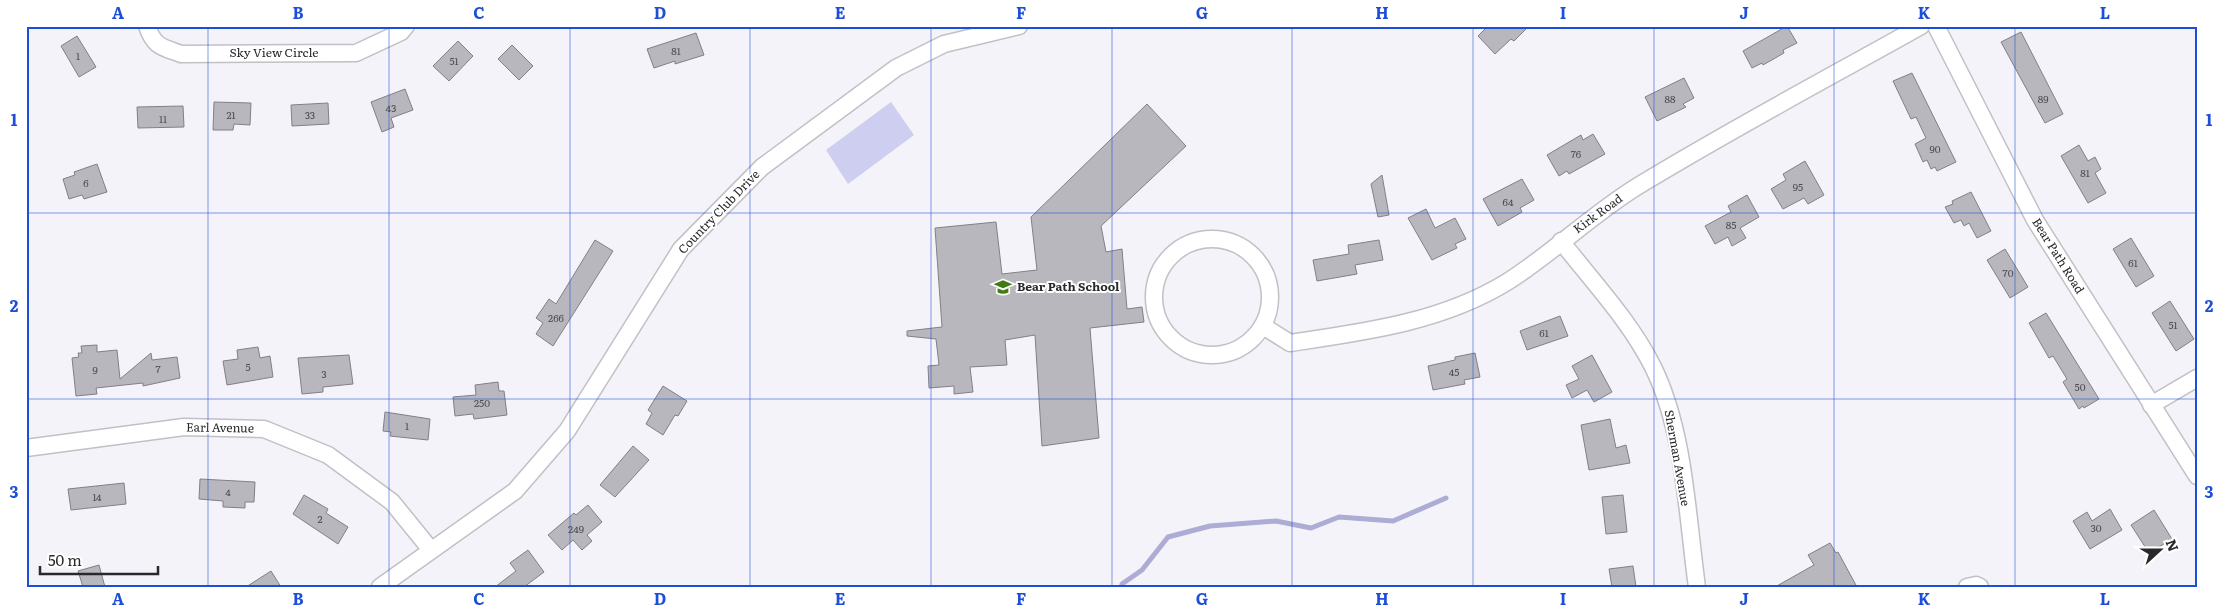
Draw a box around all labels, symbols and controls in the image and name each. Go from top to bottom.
text: A [112,0,124,24]
text: B [292,0,304,24]
text: C [473,0,485,24]
text: D [654,0,666,24]
text: E [835,0,846,24]
text: F [1016,0,1026,24]
text: G [1196,0,1208,24]
text: H [1375,0,1389,24]
text: I [1560,0,1566,24]
text: J [1739,0,1749,24]
text: K [1918,0,1931,24]
text: L [2100,0,2110,24]
street label: Sky View Circle [229,43,319,61]
house number: 81 [671,43,681,58]
house number: 1 [76,48,80,63]
house number: 51 [449,53,459,68]
house number: 88 [1664,91,1676,106]
house number: 89 [2038,91,2048,106]
house number: 43 [386,100,396,115]
text: 1 [11,107,18,131]
house number: 21 [226,107,236,122]
house number: 33 [305,107,315,122]
text: 1 [2206,107,2213,131]
house number: 11 [159,111,167,126]
house number: 90 [1929,141,1941,156]
house number: 76 [1571,146,1582,161]
street label: Country Club Drive [673,165,763,257]
house number: 81 [2080,165,2090,180]
house number: 6 [83,175,89,190]
house number: 95 [1793,179,1803,194]
street label: Kirk Road [1569,189,1626,237]
house number: 64 [1503,194,1514,209]
street label: Bear Path Road [2028,214,2090,297]
house number: 85 [1726,217,1736,232]
house number: 61 [2128,255,2138,270]
house number: 70 [2003,265,2014,280]
school or university icon: Bear Path School [993,277,1013,297]
place label: Bear Path School [1017,277,1120,295]
text: 2 [10,293,19,317]
text: 2 [2205,293,2214,317]
house number: 266 [548,310,565,325]
house number: 51 [2168,317,2178,332]
house number: 61 [1539,325,1549,340]
house number: 5 [245,359,251,374]
house number: 7 [155,361,161,376]
house number: 9 [92,362,98,377]
house number: 45 [1449,364,1459,379]
house number: 3 [321,366,327,381]
house number: 50 [2075,379,2086,394]
house number: 250 [474,395,490,410]
street label: Sherman Avenue [1661,408,1695,507]
street label: Earl Avenue [186,417,254,437]
house number: 1 [405,418,409,433]
text: 3 [10,479,19,503]
text: 3 [2205,479,2214,503]
house number: 4 [225,484,231,499]
house number: 14 [92,489,102,504]
house number: 2 [317,511,323,526]
house number: 30 [2090,520,2102,535]
house number: 249 [568,521,584,536]
north arrow [2136,526,2186,576]
text: N [2162,536,2185,554]
scale bar [40,543,158,575]
text: 50 m [48,548,82,571]
text: A [112,586,124,610]
text: B [292,586,304,610]
text: C [473,586,485,610]
text: D [654,586,666,610]
text: E [835,586,846,610]
text: F [1016,586,1026,610]
text: G [1196,586,1208,610]
text: H [1375,586,1389,610]
text: I [1560,586,1566,610]
text: J [1739,586,1749,610]
text: K [1918,586,1931,610]
text: L [2100,586,2110,610]

